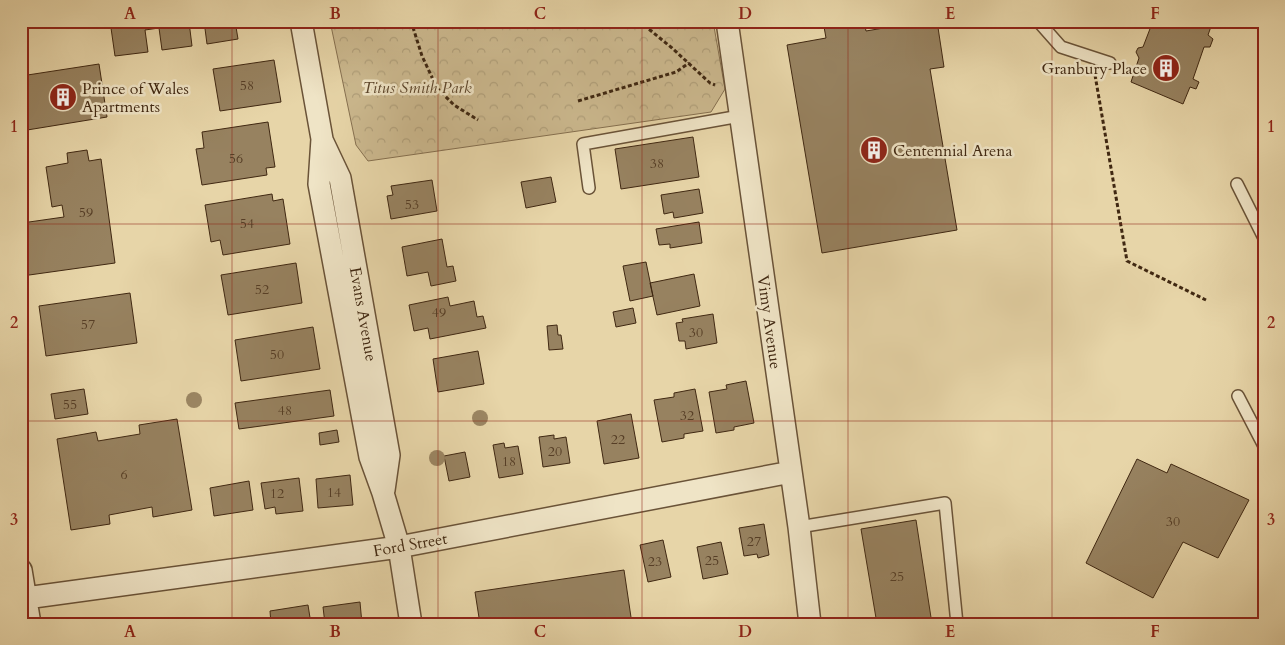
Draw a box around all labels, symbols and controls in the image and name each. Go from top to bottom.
text: A [124,3,136,25]
text: B [329,3,341,25]
text: C [534,3,546,25]
text: D [738,3,752,25]
text: E [945,3,955,25]
text: F [1150,3,1160,25]
building icon: Granbury Place [1151,53,1181,83]
place label: Granbury Place [1042,58,1147,80]
house number: 58 [240,76,254,95]
park label: Titus Smith Park [362,77,472,99]
place label: Prince of Wales Apartments [82,78,189,118]
building icon: Prince of Wales Apartments [48,82,78,112]
text: 1 [10,116,18,138]
text: 1 [1267,116,1275,138]
building icon: Centennial Arena [859,135,889,165]
place label: Centennial Arena [893,140,1012,162]
house number: 56 [229,149,243,168]
house number: 38 [650,154,664,173]
house number: 53 [405,195,419,214]
house number: 59 [79,203,93,222]
house number: 54 [240,214,254,233]
street label: Evans Avenue [344,265,382,363]
street label: Vimy Avenue [752,274,786,370]
house number: 52 [255,280,269,299]
house number: 49 [432,303,446,322]
text: 2 [10,312,18,334]
text: 2 [1267,312,1275,334]
house number: 57 [81,315,95,334]
house number: 30 [689,323,703,342]
house number: 50 [270,345,284,364]
house number: 55 [63,395,77,414]
house number: 48 [278,401,292,420]
house number: 32 [680,406,694,425]
house number: 22 [611,430,625,449]
house number: 20 [548,442,562,461]
house number: 18 [502,452,516,471]
house number: 6 [120,465,128,484]
house number: 14 [327,483,341,502]
house number: 12 [270,484,284,503]
text: 3 [10,509,18,531]
text: 3 [1267,509,1275,531]
house number: 30 [1166,512,1180,531]
street label: Ford Street [371,528,449,562]
house number: 27 [747,532,761,551]
house number: 25 [705,551,719,570]
house number: 23 [648,552,662,571]
house number: 25 [890,567,904,586]
text: A [124,621,136,643]
text: B [329,621,341,643]
text: C [534,621,546,643]
text: D [738,621,752,643]
text: E [945,621,955,643]
text: F [1150,621,1160,643]

